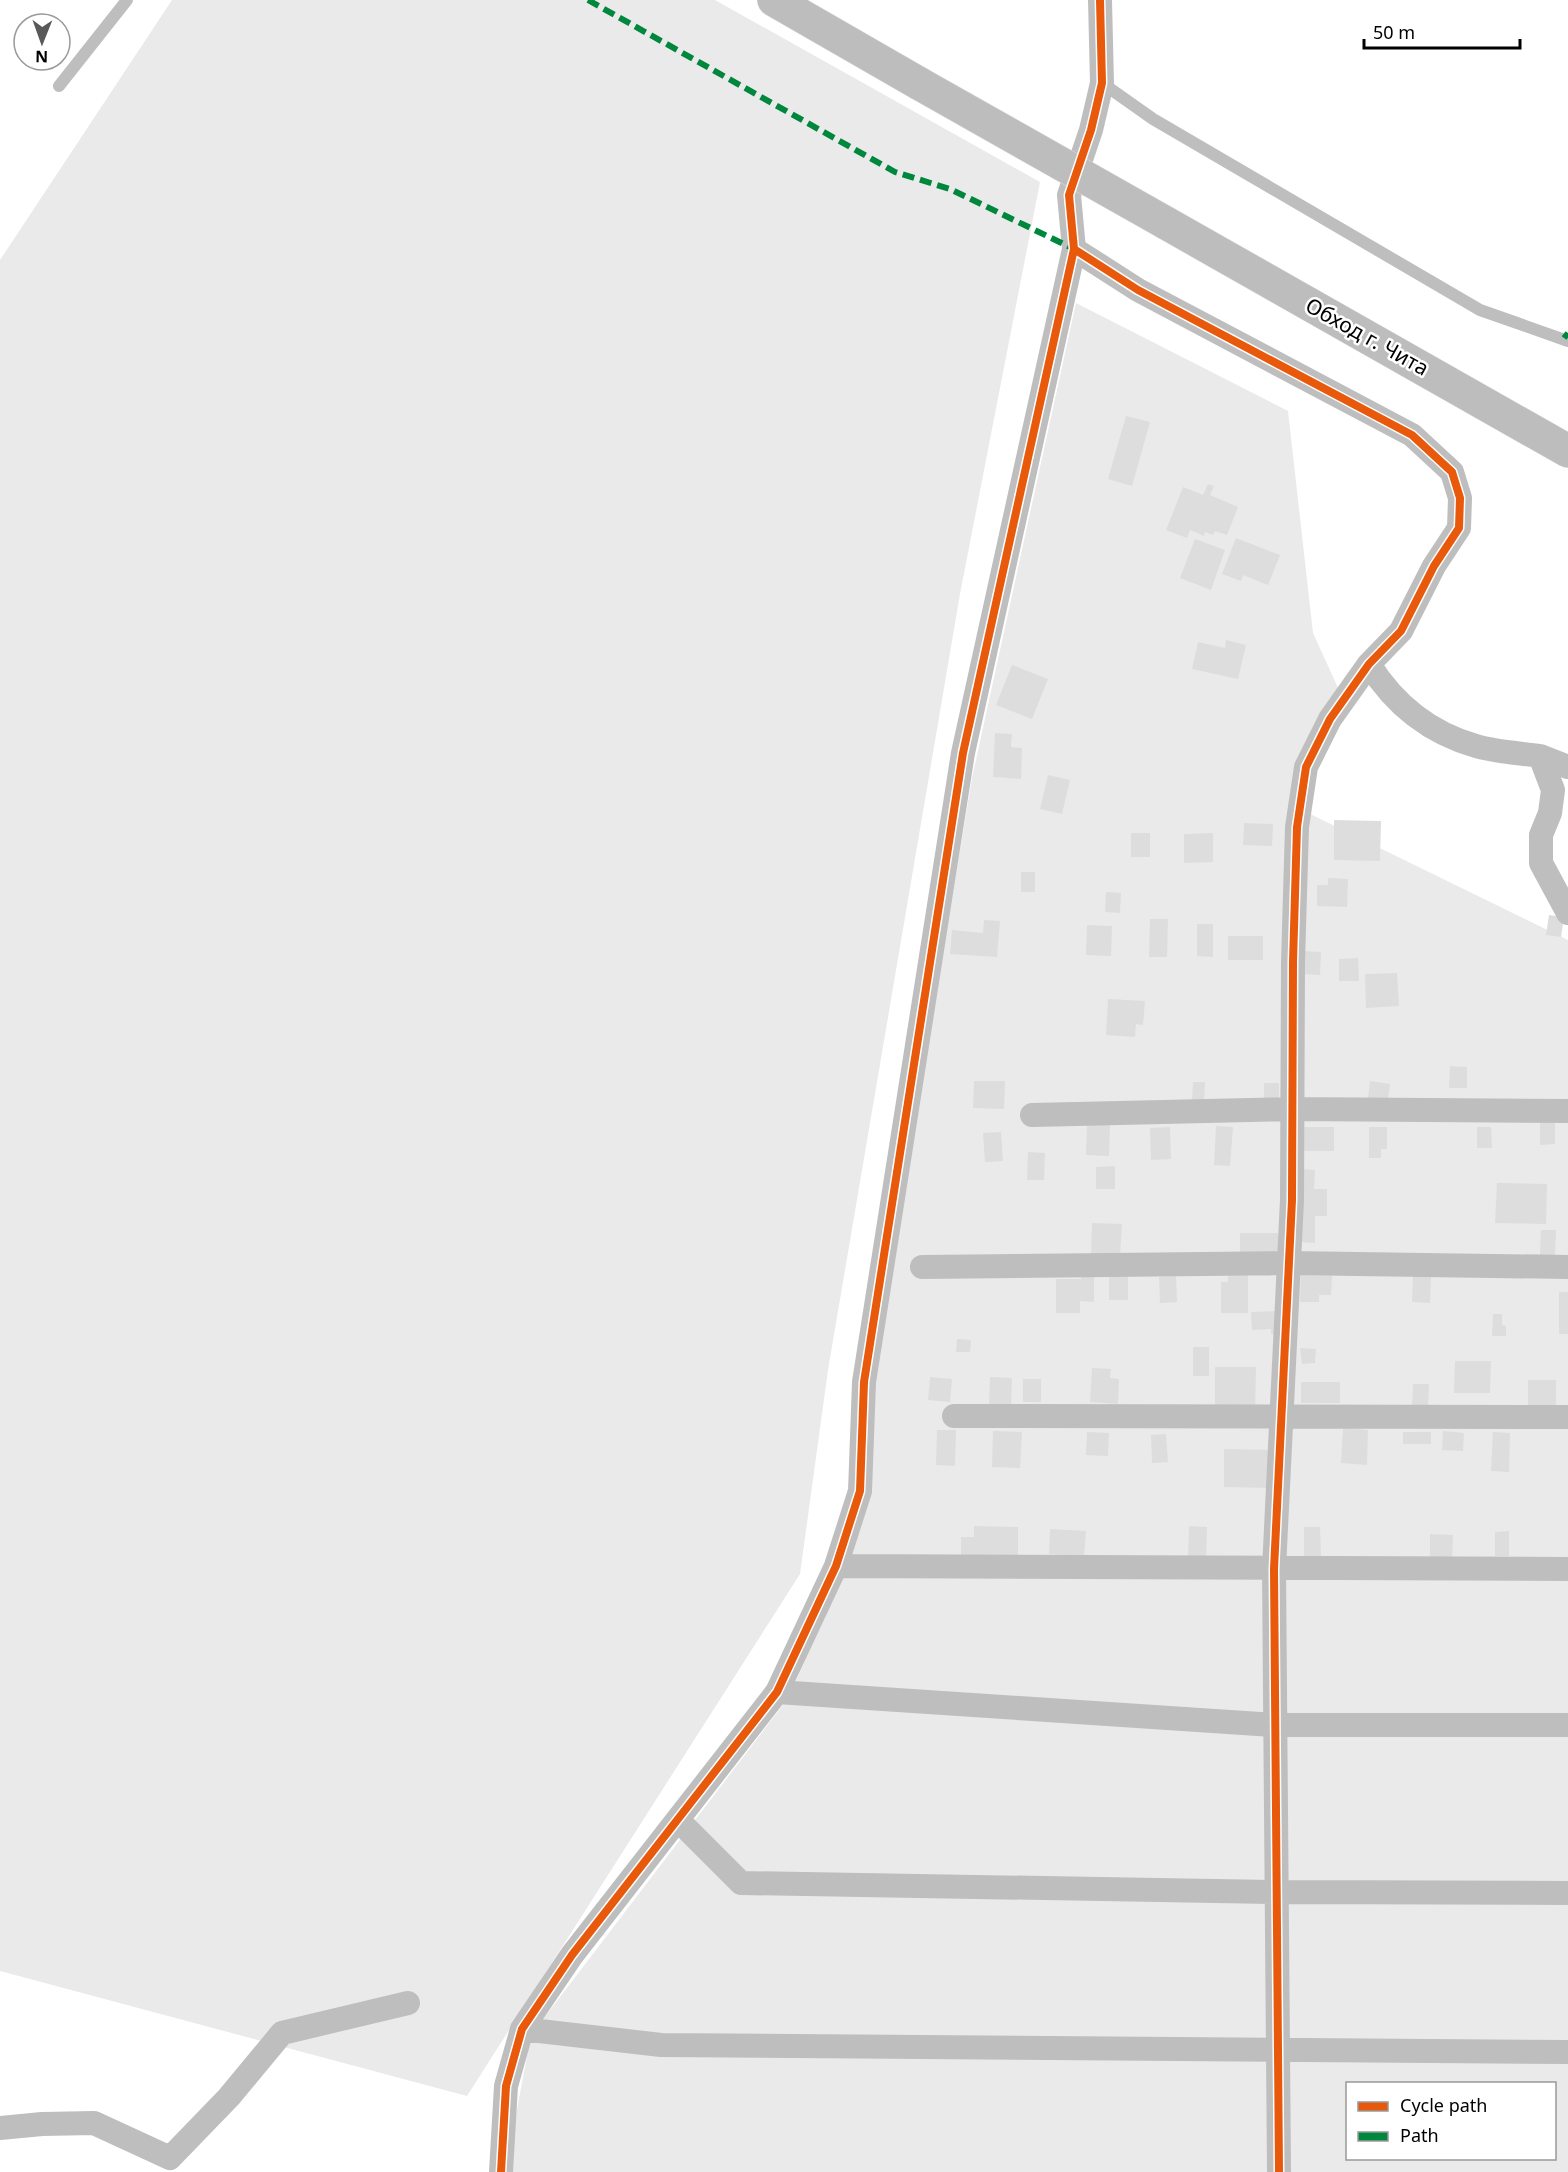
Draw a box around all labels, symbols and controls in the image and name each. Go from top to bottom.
north arrow [12,12,72,72]
scale bar [1364,12,1520,50]
text: 50 m [1373,20,1415,44]
text: N [35,46,48,68]
street label: Обход г. Чита [1301,291,1434,382]
legend [1346,2082,1556,2160]
text: Cycle path [1400,2093,1487,2117]
text: Path [1400,2123,1439,2147]

